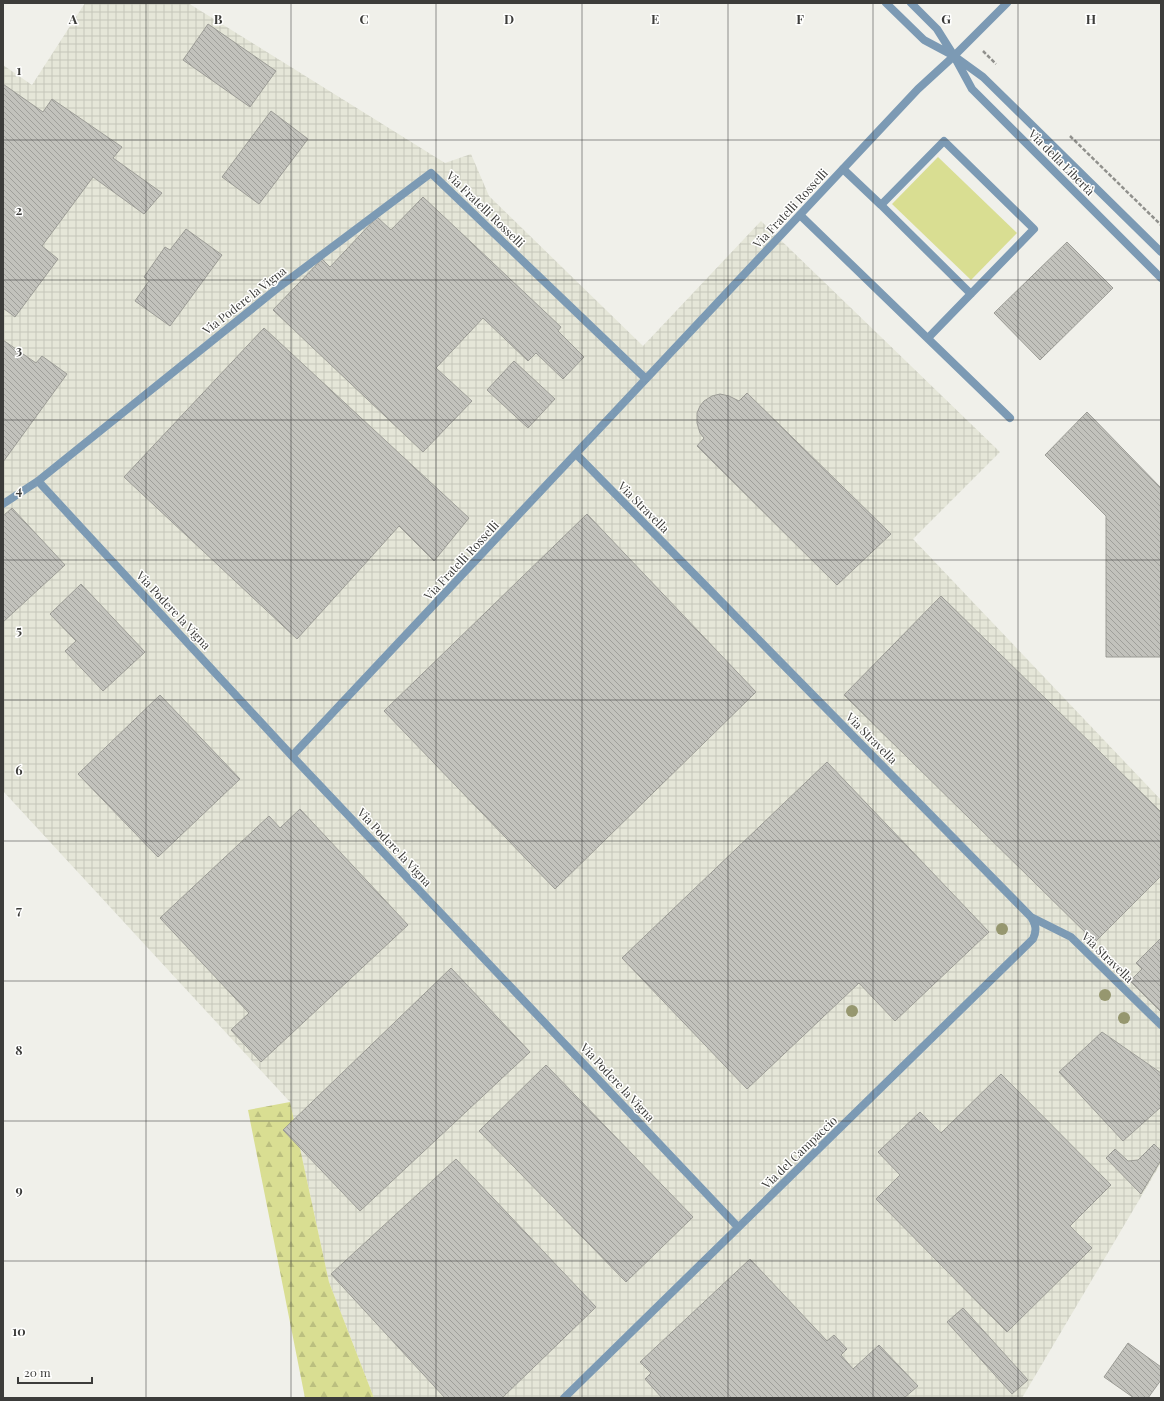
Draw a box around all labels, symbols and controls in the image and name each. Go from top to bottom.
text: A [68,10,78,27]
text: B [214,10,223,27]
text: C [359,10,369,27]
text: D [504,10,514,27]
text: E [651,10,659,27]
text: F [796,10,804,27]
text: G [941,10,951,27]
text: H [1086,10,1096,27]
text: 1 [17,61,22,78]
street label: Via della Libertà [1025,125,1099,199]
street label: Via Fratelli Rosselli [748,165,831,252]
street label: Via Fratelli Rosselli [443,167,529,251]
text: 2 [16,201,23,218]
street label: Via Podere la Vigna [198,262,289,338]
text: 3 [16,341,22,358]
street label: Via Stravella [614,477,673,536]
text: 4 [16,481,23,498]
street label: Via Fratelli Rosselli [419,517,502,604]
street label: Via Podere la Vigna [133,567,215,653]
text: 5 [16,621,22,638]
street label: Via Stravella [842,708,901,767]
text: 6 [15,761,23,778]
street label: Via Podere la Vigna [354,804,436,890]
text: 7 [16,901,22,918]
street label: Via Stravella [1078,928,1137,986]
street label: Via Podere la Vigna [577,1039,659,1125]
text: 8 [15,1041,23,1058]
street label: Via del Campaccio [757,1112,840,1193]
text: 9 [15,1181,23,1198]
text: 10 [12,1322,26,1339]
scale bar [18,1359,92,1385]
text: 20 m [24,1364,51,1380]

